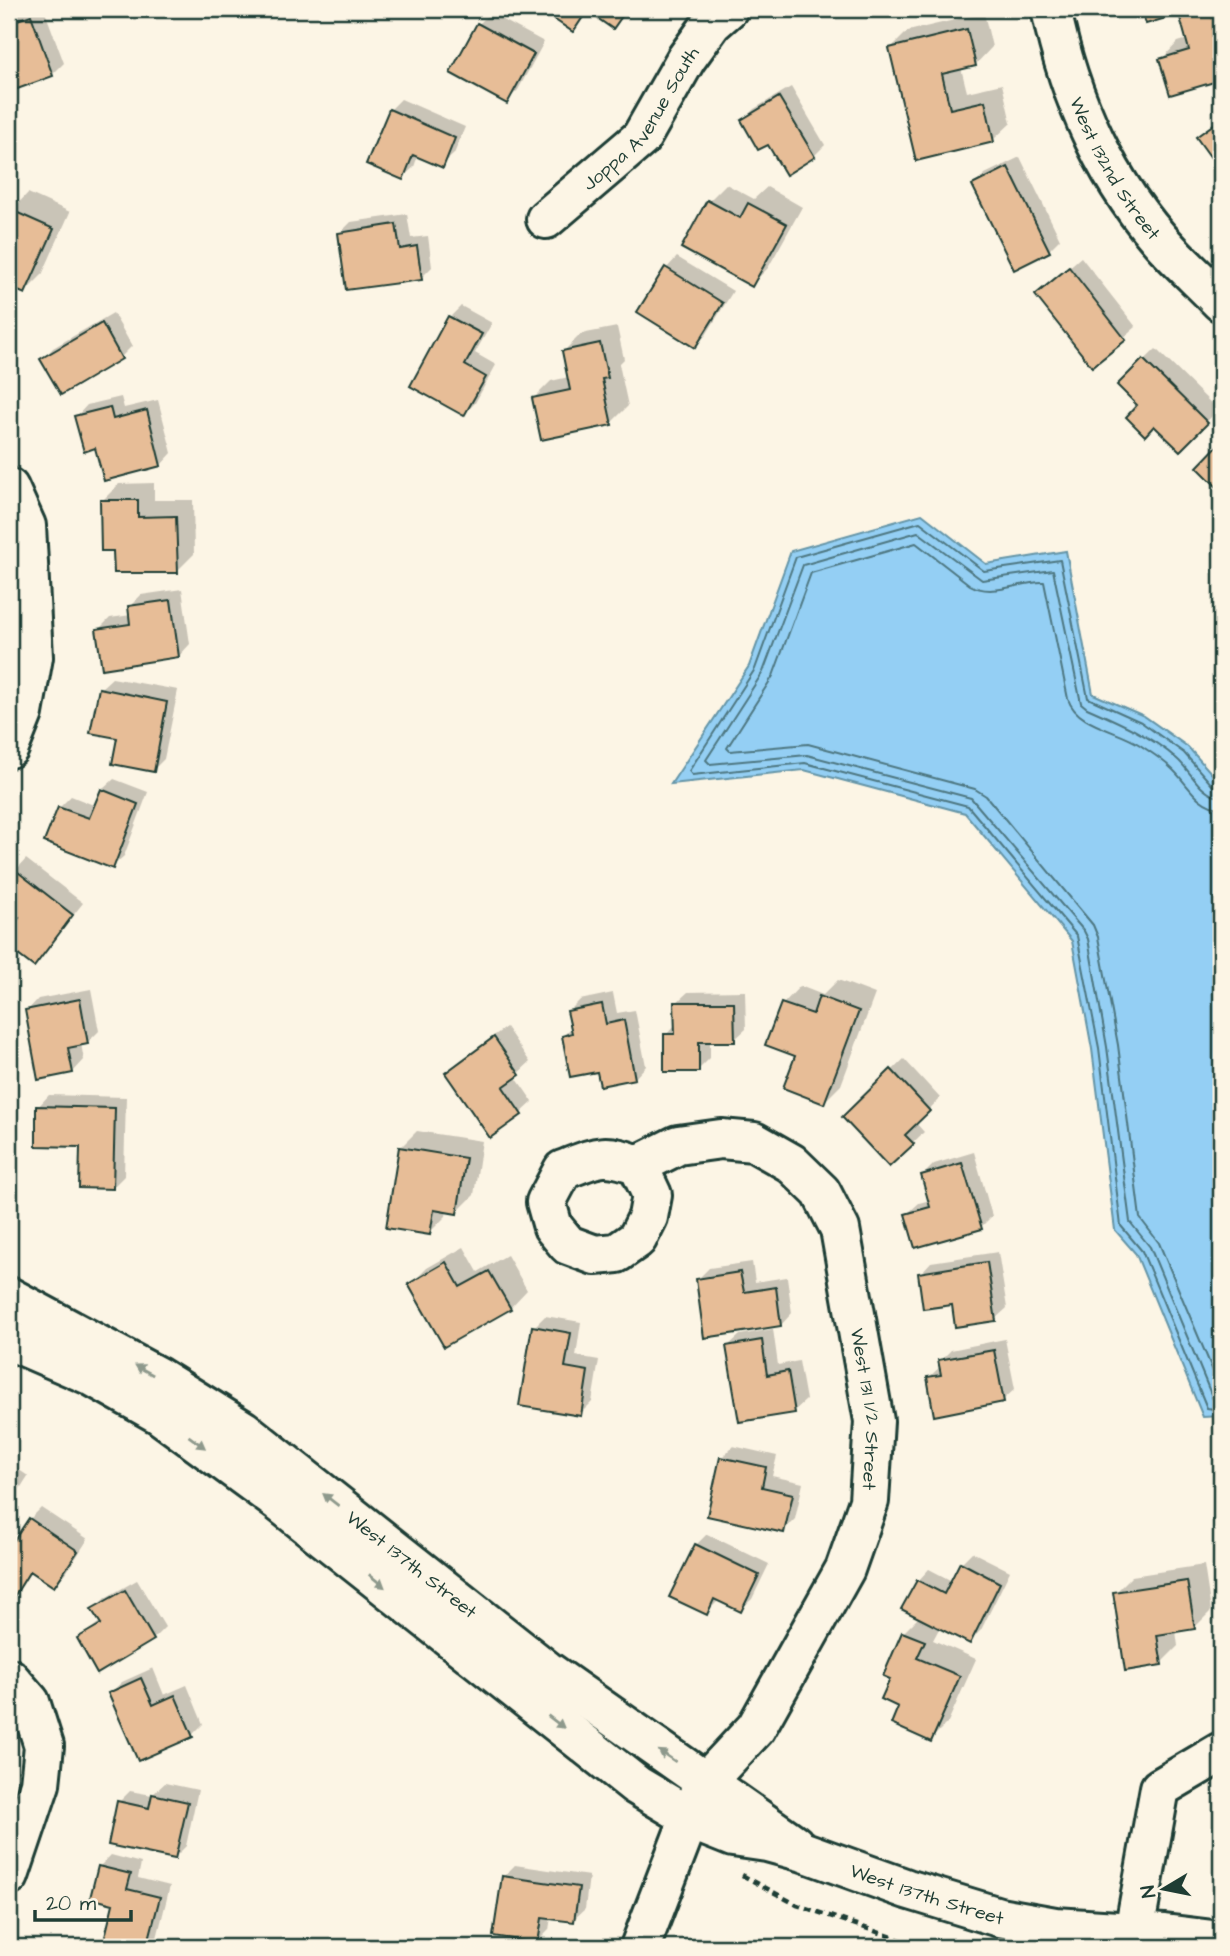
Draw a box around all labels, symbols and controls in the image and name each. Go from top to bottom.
street label: Joppa Avenue South [577,41,706,197]
street label: West 132nd Street [1062,93,1166,247]
street label: West 131 1/2 Street [843,1326,886,1491]
one-way arrow [135,1364,154,1376]
one-way arrow [188,1435,207,1449]
one-way arrow [322,1492,340,1507]
street label: West 137th Street [340,1505,483,1626]
one-way arrow [368,1573,386,1588]
one-way arrow [547,1714,565,1728]
one-way arrow [658,1750,677,1763]
north arrow [1128,1854,1198,1924]
street label: West 137th Street [846,1858,1006,1933]
scale bar [35,1879,131,1923]
text: N [1134,1883,1163,1900]
text: 20 m [46,1889,97,1918]

